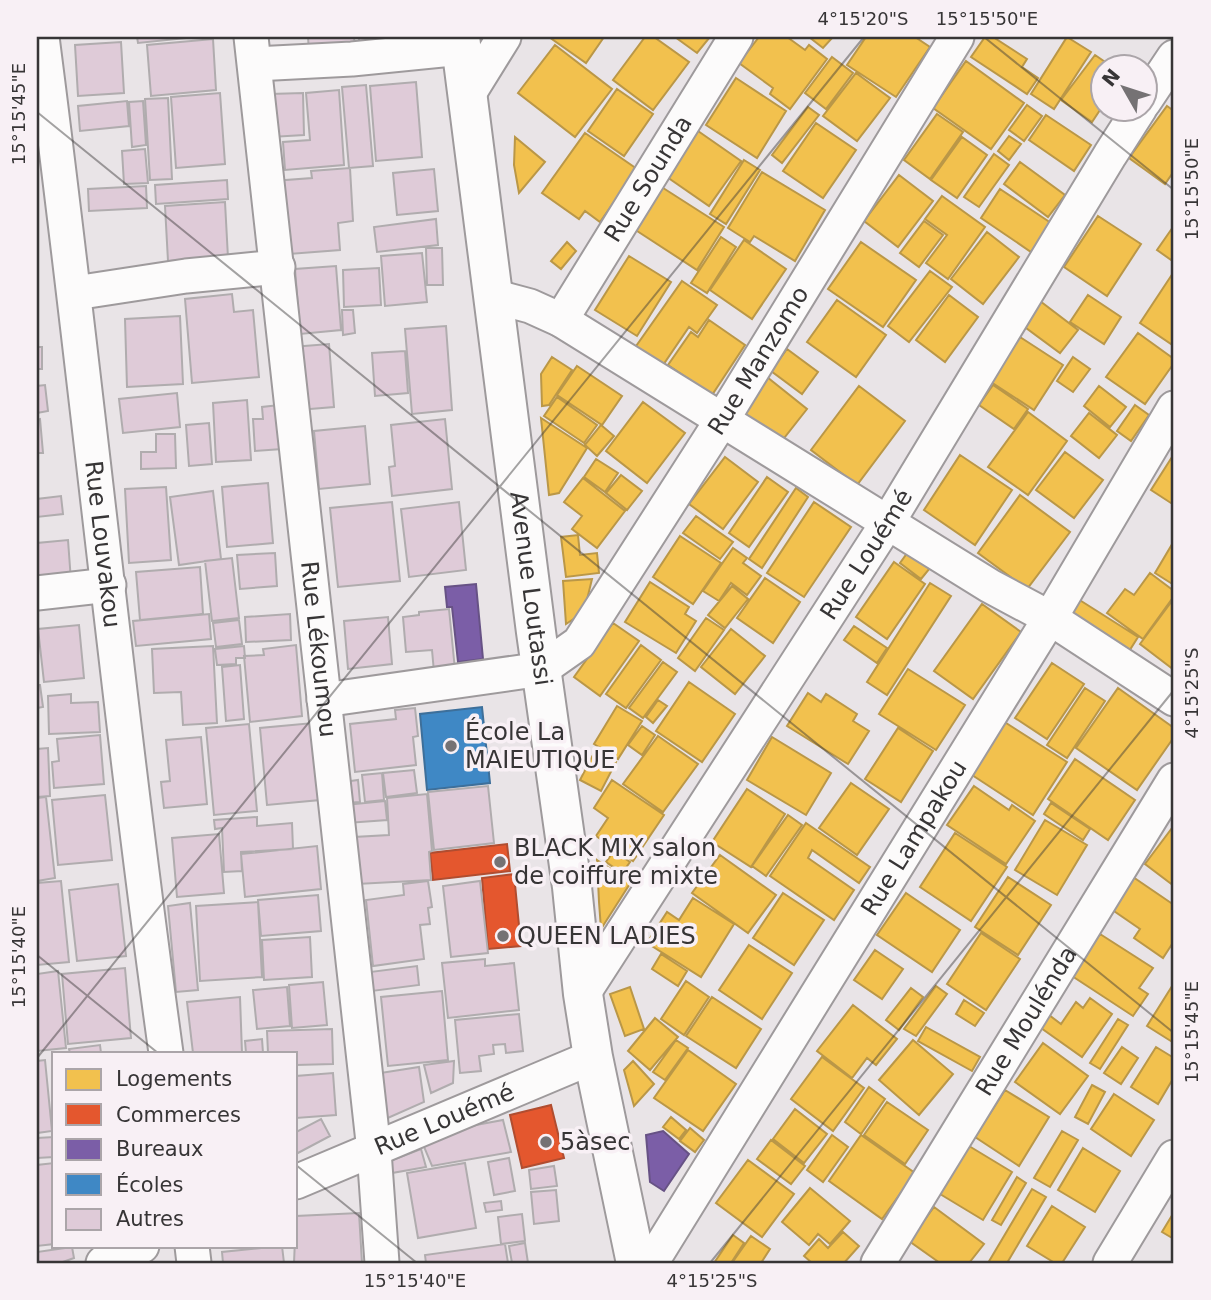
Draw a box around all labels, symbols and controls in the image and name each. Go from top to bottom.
text: 4°15'20"S [818,8,908,29]
text: 15°15'50"E [936,8,1038,29]
north arrow [1088,52,1158,122]
text: 15°15'45"E [8,63,29,165]
text: N [1097,64,1124,90]
street label: Rue Sounda [599,110,698,247]
text: 15°15'50"E [1181,138,1202,240]
street label: Rue Manzomo [702,281,815,440]
street label: Rue Louvakou [79,459,126,629]
street label: Rue Louémé [815,484,918,625]
street label: Avenue Loutassi [504,490,557,687]
street label: Rue Lékoumou [295,560,342,739]
text: 4°15'25"S [1181,648,1202,738]
place label: École La MAIEUTIQUE [465,717,615,774]
marker: École La MAIEUTIQUE [443,738,459,754]
street label: Rue Lampakou [855,755,973,921]
place label: BLACK MIX salon de coiffure mixte [514,834,718,890]
marker: BLACK MIX salon de coiffure mixte [492,854,508,870]
text: 15°15'40"E [8,906,29,1008]
place label: QUEEN LADIES [517,922,696,950]
marker: QUEEN LADIES [495,928,511,944]
street label: Rue Moulénda [970,941,1083,1101]
text: 15°15'45"E [1181,981,1202,1083]
legend [52,1052,298,1248]
text: Logements [116,1067,232,1091]
street label: Rue Louémé [370,1078,518,1161]
text: Commerces [116,1103,241,1127]
place label: 5àsec [560,1128,630,1156]
marker: 5àsec [538,1134,554,1150]
text: Bureaux [116,1137,203,1161]
text: Écoles [116,1172,183,1197]
text: Autres [116,1207,184,1231]
text: 15°15'40"E [364,1270,466,1291]
text: 4°15'25"S [667,1270,757,1291]

